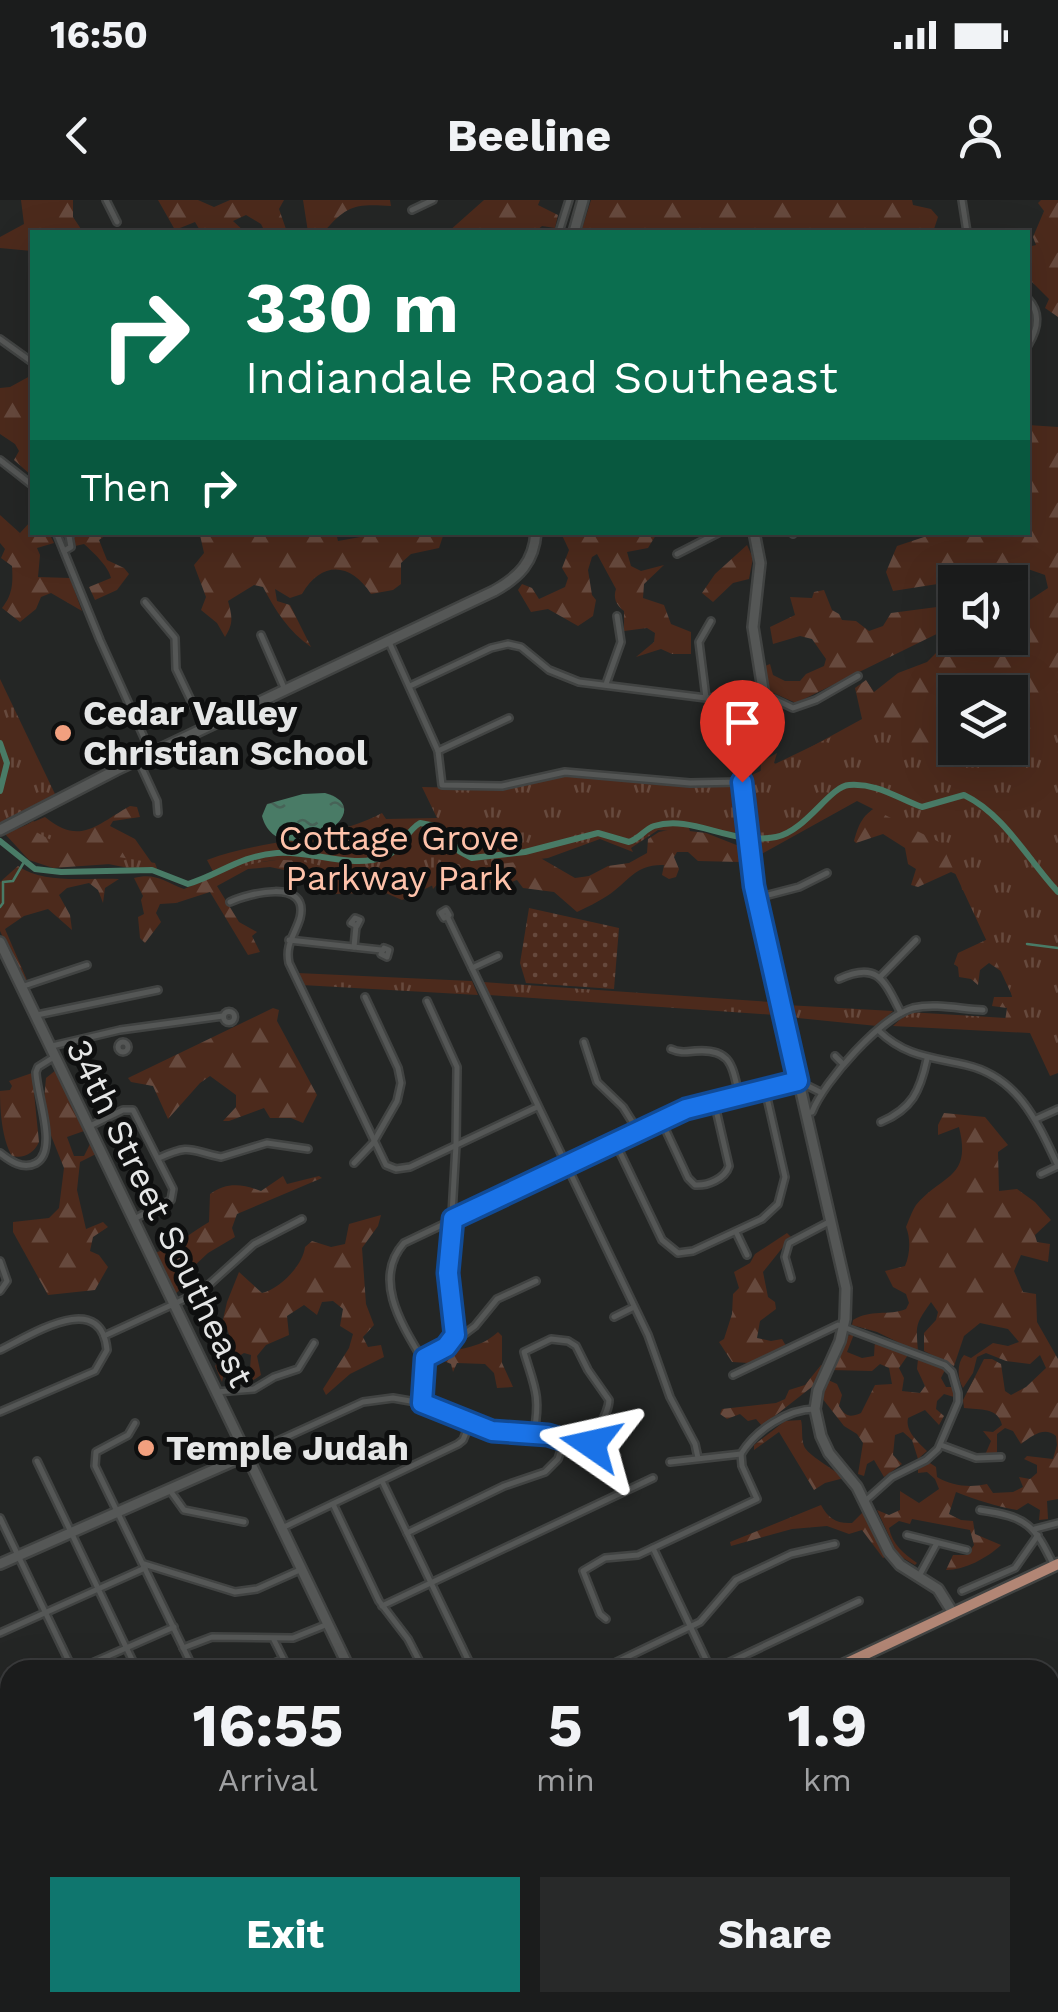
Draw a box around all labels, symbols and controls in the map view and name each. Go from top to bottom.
text: 16:50 [50,13,148,57]
icon: back [50,108,105,163]
icon: person [953,108,1008,163]
text: Beeline [447,109,611,162]
text: 330 m [245,267,459,349]
icon: right [80,270,210,400]
text: Indiandale Road Southeast [245,351,838,404]
icon: right [191,460,246,515]
text: Then [80,466,171,510]
map controls [938,565,1028,765]
button: sound [938,565,1028,655]
button: layers [938,675,1028,765]
pin [700,680,785,783]
place label: Cedar Valley Christian School [83,692,368,774]
icon: arrive [715,695,770,750]
marker: Cedar Valley Christian School [52,722,74,744]
park label: Cottage Grove Parkway Park [279,817,519,899]
street label: 34th Street Southeast [57,1032,263,1394]
position arrow [539,1392,643,1496]
place label: Temple Judah [166,1427,409,1469]
marker: Temple Judah [135,1437,157,1459]
text: 16:55 [193,1690,343,1761]
text: 5 [548,1690,583,1761]
text: 1.9 [787,1690,867,1761]
text: Arrival [218,1761,318,1799]
text: min [536,1761,595,1799]
text: km [803,1761,852,1799]
button: Exit [50,1877,520,1992]
button: Share [540,1877,1010,1992]

